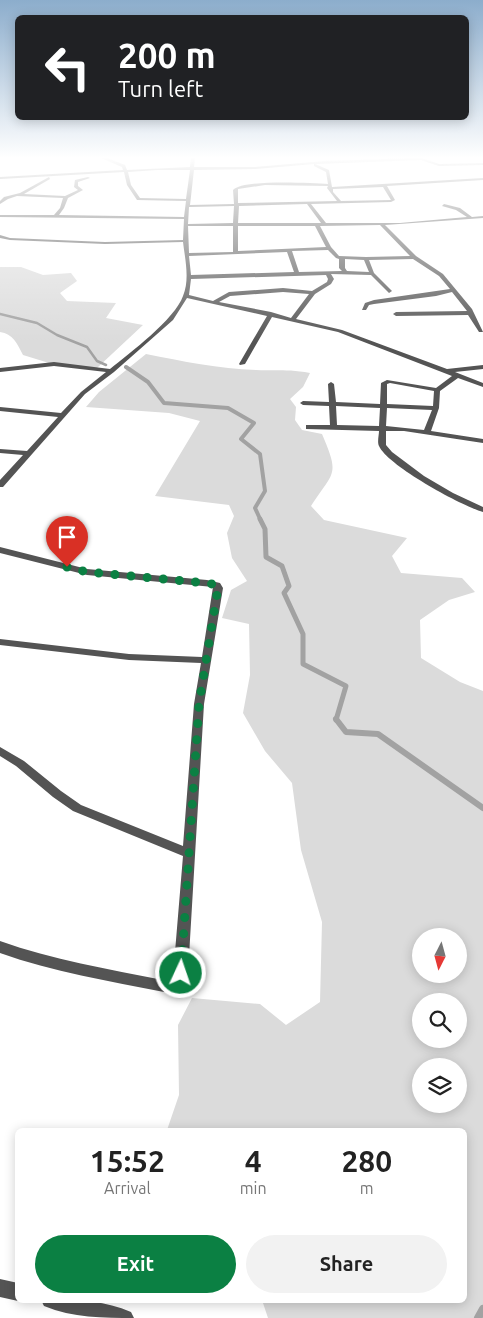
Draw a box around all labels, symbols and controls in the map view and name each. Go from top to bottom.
icon: left [35,35,100,100]
text: 200 m [118,35,216,75]
text: Turn left [118,76,203,101]
pin [46,516,88,567]
icon: arrive [53,523,81,551]
north arrow [412,928,468,982]
map controls [412,928,467,1113]
position arrow [154,946,206,998]
button: search [412,993,467,1048]
button: layers [412,1058,467,1113]
text: 15:52 [90,1144,165,1178]
text: 4 [245,1144,262,1178]
text: 280 [341,1144,392,1178]
text: Arrival [104,1179,151,1197]
text: min [240,1179,267,1197]
text: m [360,1179,374,1197]
button: Exit [35,1235,236,1293]
button: Share [246,1235,447,1293]

